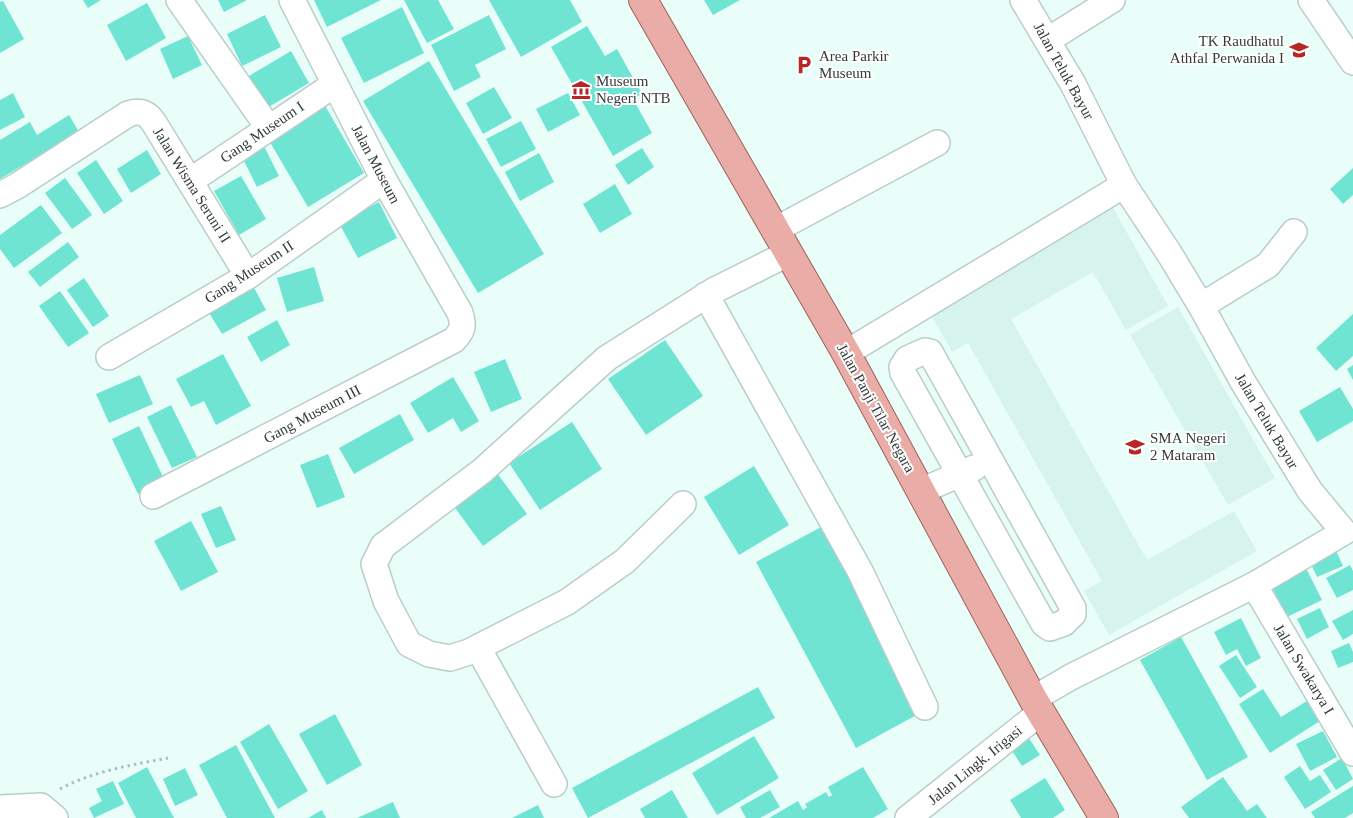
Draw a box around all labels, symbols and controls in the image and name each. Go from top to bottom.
street label: Jalan Teluk Bayur [1031,20,1097,122]
place label: TK Raudhatul Athfal Perwanida I [1170,33,1284,66]
school or university icon: TK Raudhatul Athfal Perwanida I [1288,39,1310,61]
place label: Area Parkir Museum [819,48,889,81]
parking icon: Area Parkir Museum [793,54,815,76]
place label: Museum Negeri NTB [596,73,671,106]
museum icon: Museum Negeri NTB [570,79,592,101]
street label: Gang Museum I [217,98,307,166]
street label: Jalan Museum [348,122,404,206]
street label: Jalan Wisma Seruni II [150,124,234,246]
street label: Gang Museum II [202,237,296,307]
street label: Jalan Panji Tilar Negara [834,341,918,475]
street label: Jalan Teluk Bayur [1232,370,1302,472]
street label: Gang Museum III [261,382,363,446]
place label: SMA Negeri 2 Mataram [1150,430,1226,463]
school or university icon: SMA Negeri 2 Mataram [1124,436,1146,458]
street label: Jalan Swakarya I [1271,621,1337,717]
street label: Jalan Lingk. Irigasi [925,722,1025,808]

